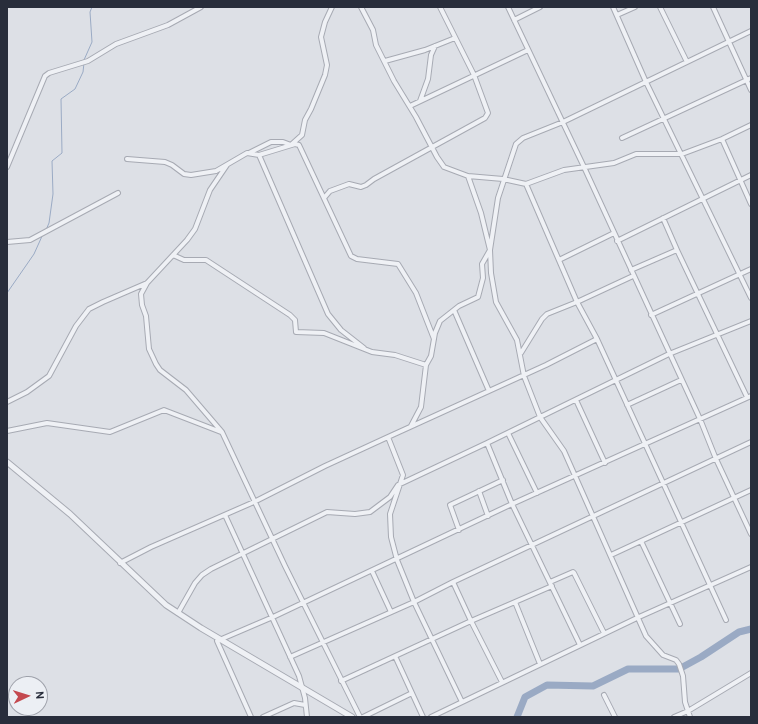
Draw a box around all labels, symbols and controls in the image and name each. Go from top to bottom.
north arrow [8,676,48,716]
text: N [32,691,46,700]

